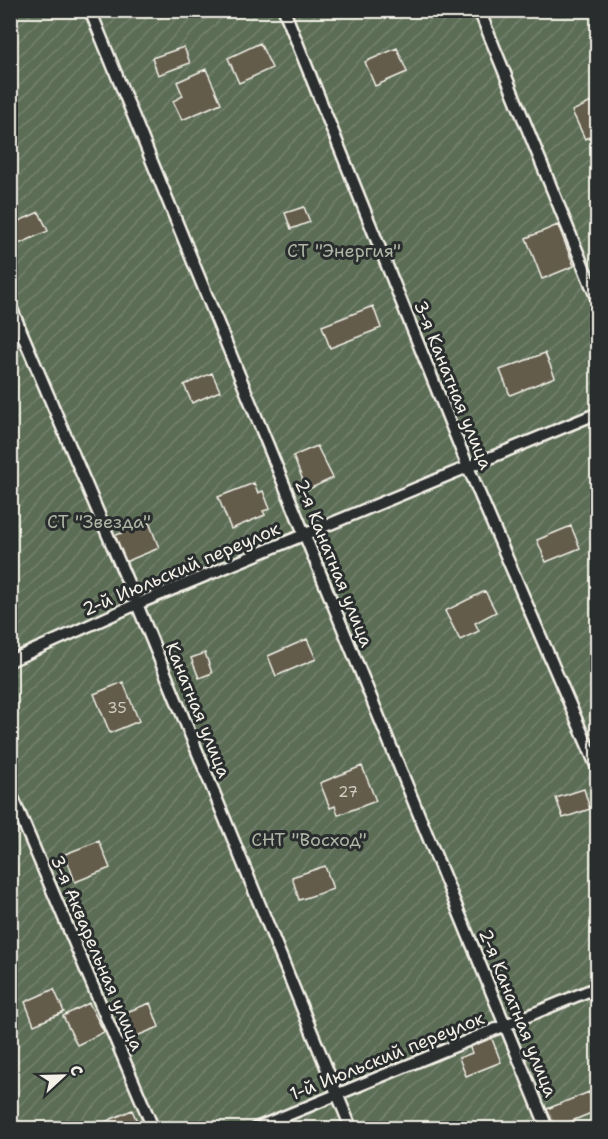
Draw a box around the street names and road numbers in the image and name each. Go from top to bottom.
street label: 3-я Канатная улица [408,297,498,473]
street label: 2-я Канатная улица [289,475,379,651]
street label: 2-й Июльский переулок [79,516,284,622]
street label: Канатная улица [160,639,236,781]
street label: 3-я Акварельная улица [45,852,149,1054]
street label: 2-я Канатная улица [473,925,563,1101]
street label: 1-й Июльский переулок [286,1006,488,1106]

